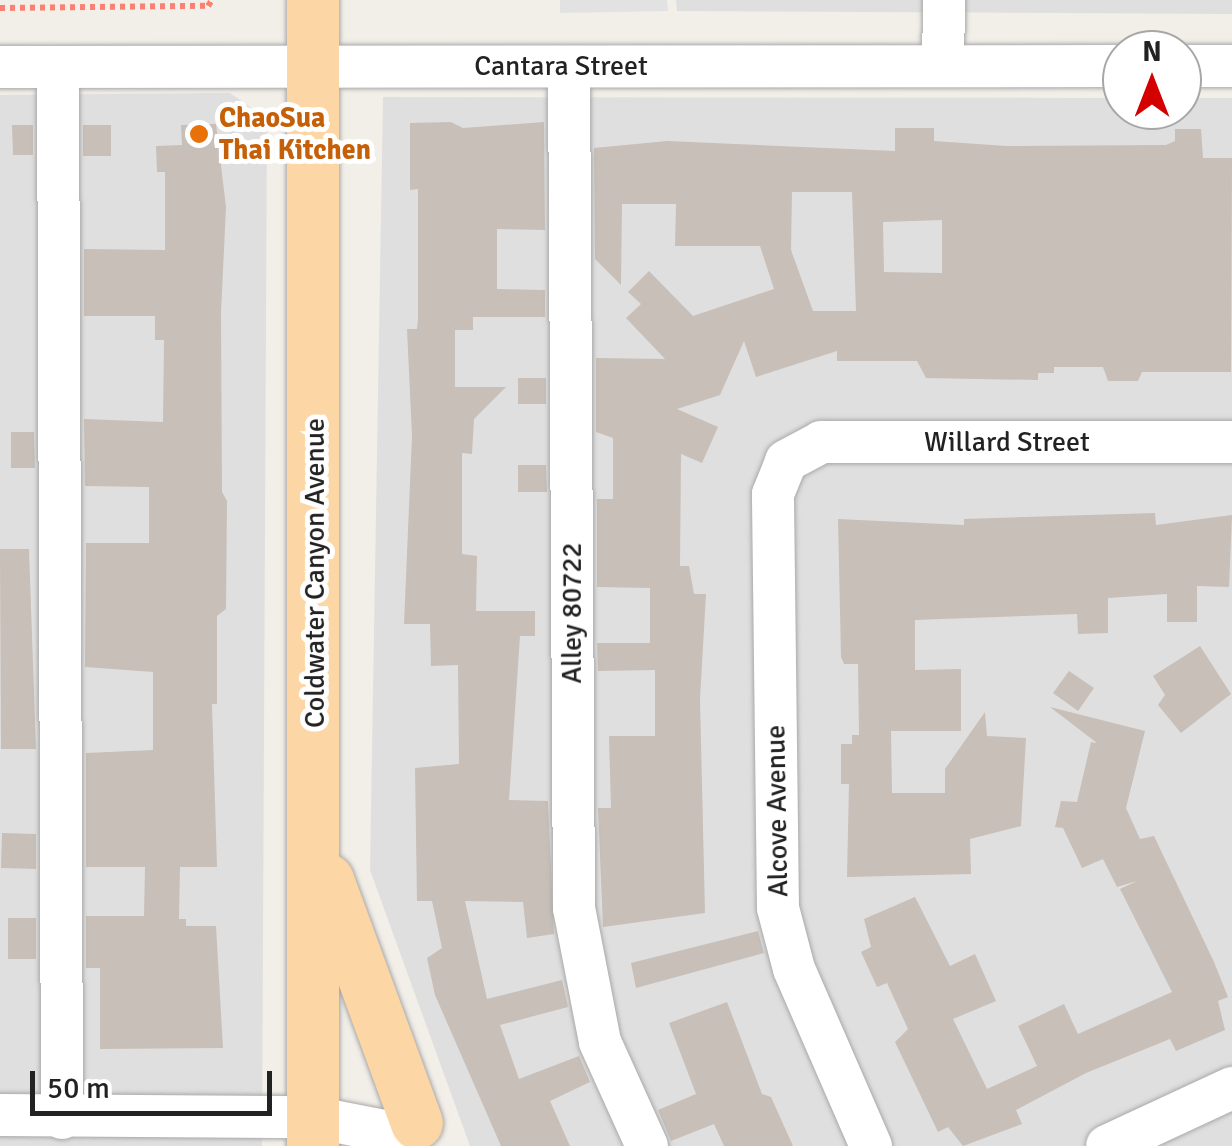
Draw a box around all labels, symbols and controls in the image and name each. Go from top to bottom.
north arrow [1102,30,1202,130]
text: N [1142,35,1162,69]
street label: Cantara Street [474,49,648,83]
place label: ChaoSua Thai Kitchen [219,101,371,167]
marker: ChaoSua Thai Kitchen [188,123,210,145]
street label: Coldwater Canyon Avenue [298,418,332,728]
street label: Willard Street [924,425,1090,459]
street label: Alley 80722 [555,542,589,684]
street label: Alcove Avenue [759,725,795,897]
scale bar [35,1051,278,1113]
text: 50 m [47,1070,110,1107]

